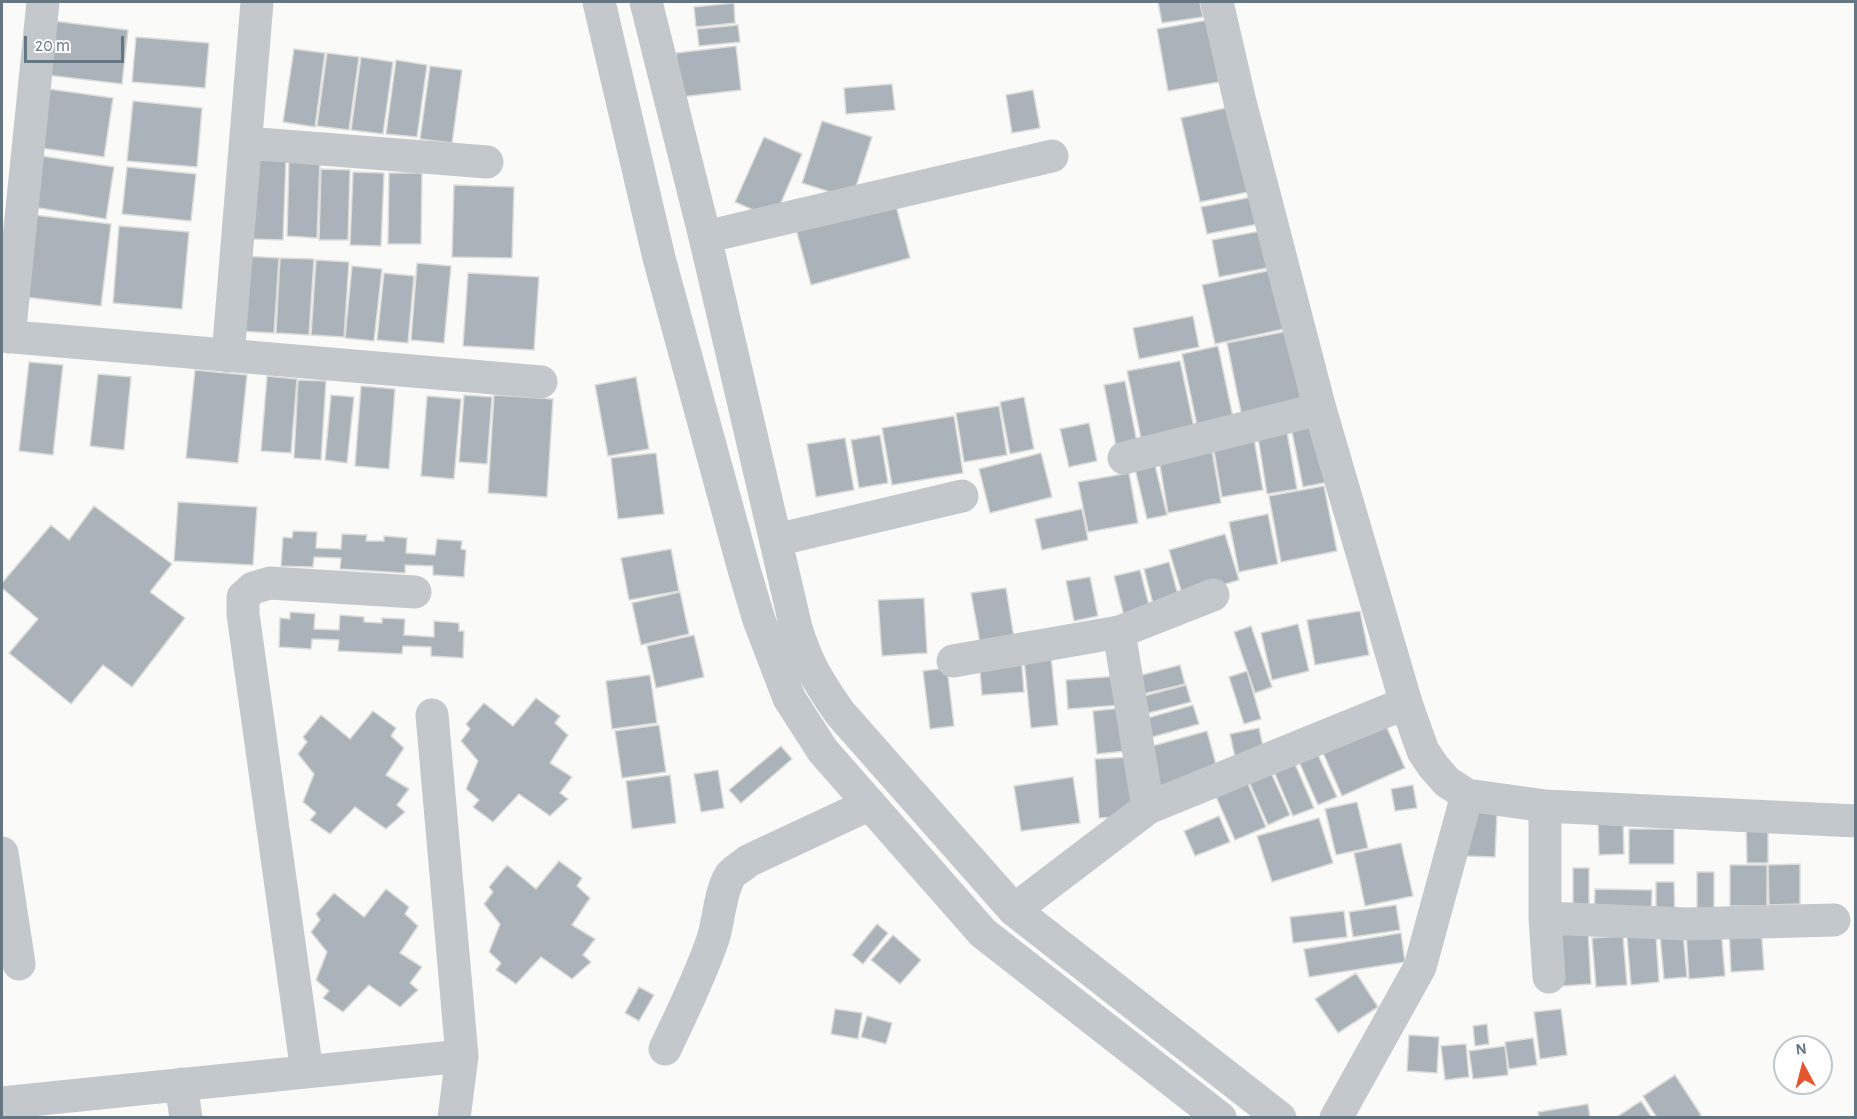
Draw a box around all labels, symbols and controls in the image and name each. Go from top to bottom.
scale bar [27,24,128,62]
text: 20 m [35,37,70,55]
north arrow [1773,1035,1833,1095]
text: N [1795,1041,1808,1058]

